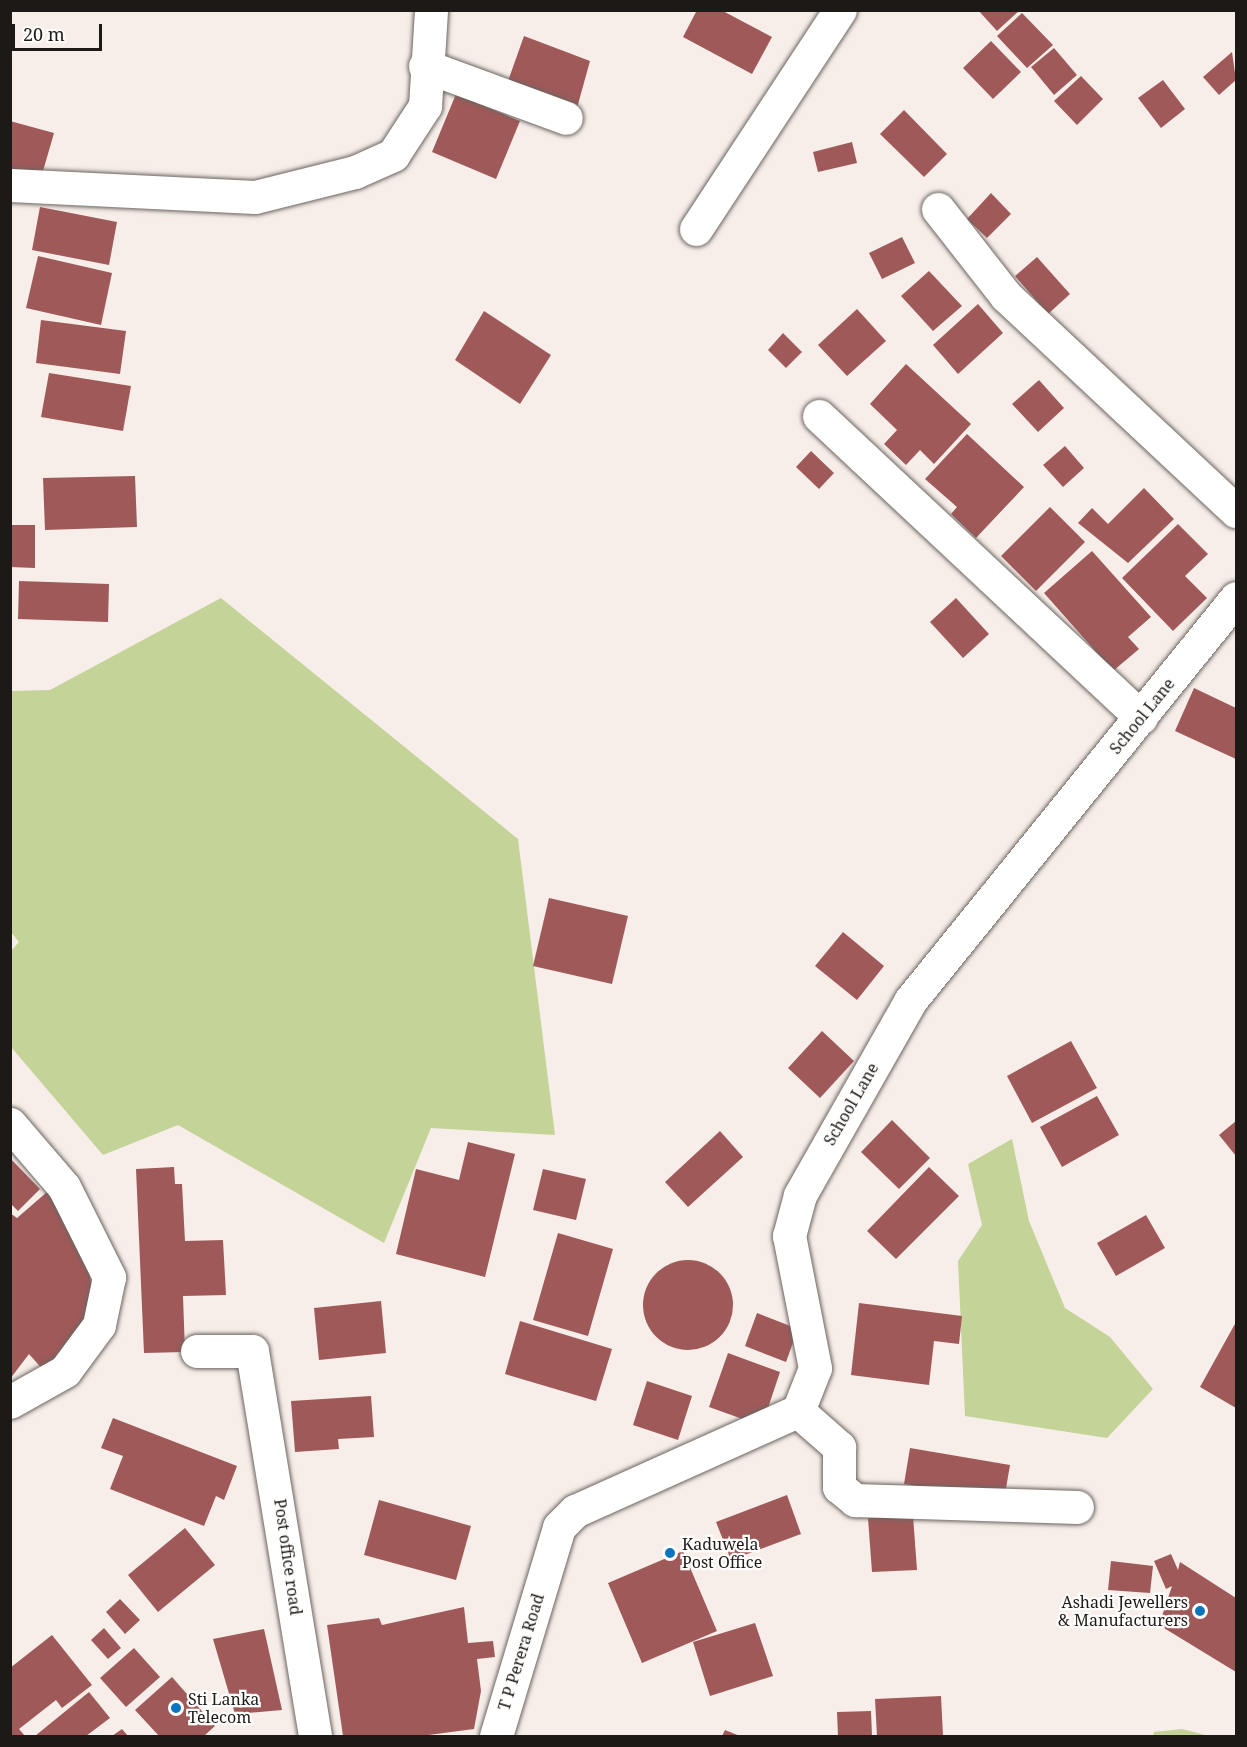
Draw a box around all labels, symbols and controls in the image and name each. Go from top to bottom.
scale bar [15,12,105,50]
text: 20 m [23,22,65,46]
street label: School Lane [1106,674,1178,758]
street label: School Lane [820,1059,882,1149]
street label: Post office road [270,1498,306,1616]
place label: Kaduwela Post Office [682,1534,762,1572]
marker: Kaduwela Post Office [663,1546,677,1560]
street label: T P Perera Road [494,1591,548,1713]
place label: Ashadi Jewellers & Manufacturers [1058,1592,1188,1630]
marker: Ashadi Jewellers & Manufacturers [1193,1604,1207,1618]
place label: Sti Lanka Telecom [188,1689,259,1727]
marker: Sti Lanka Telecom [169,1701,183,1715]

